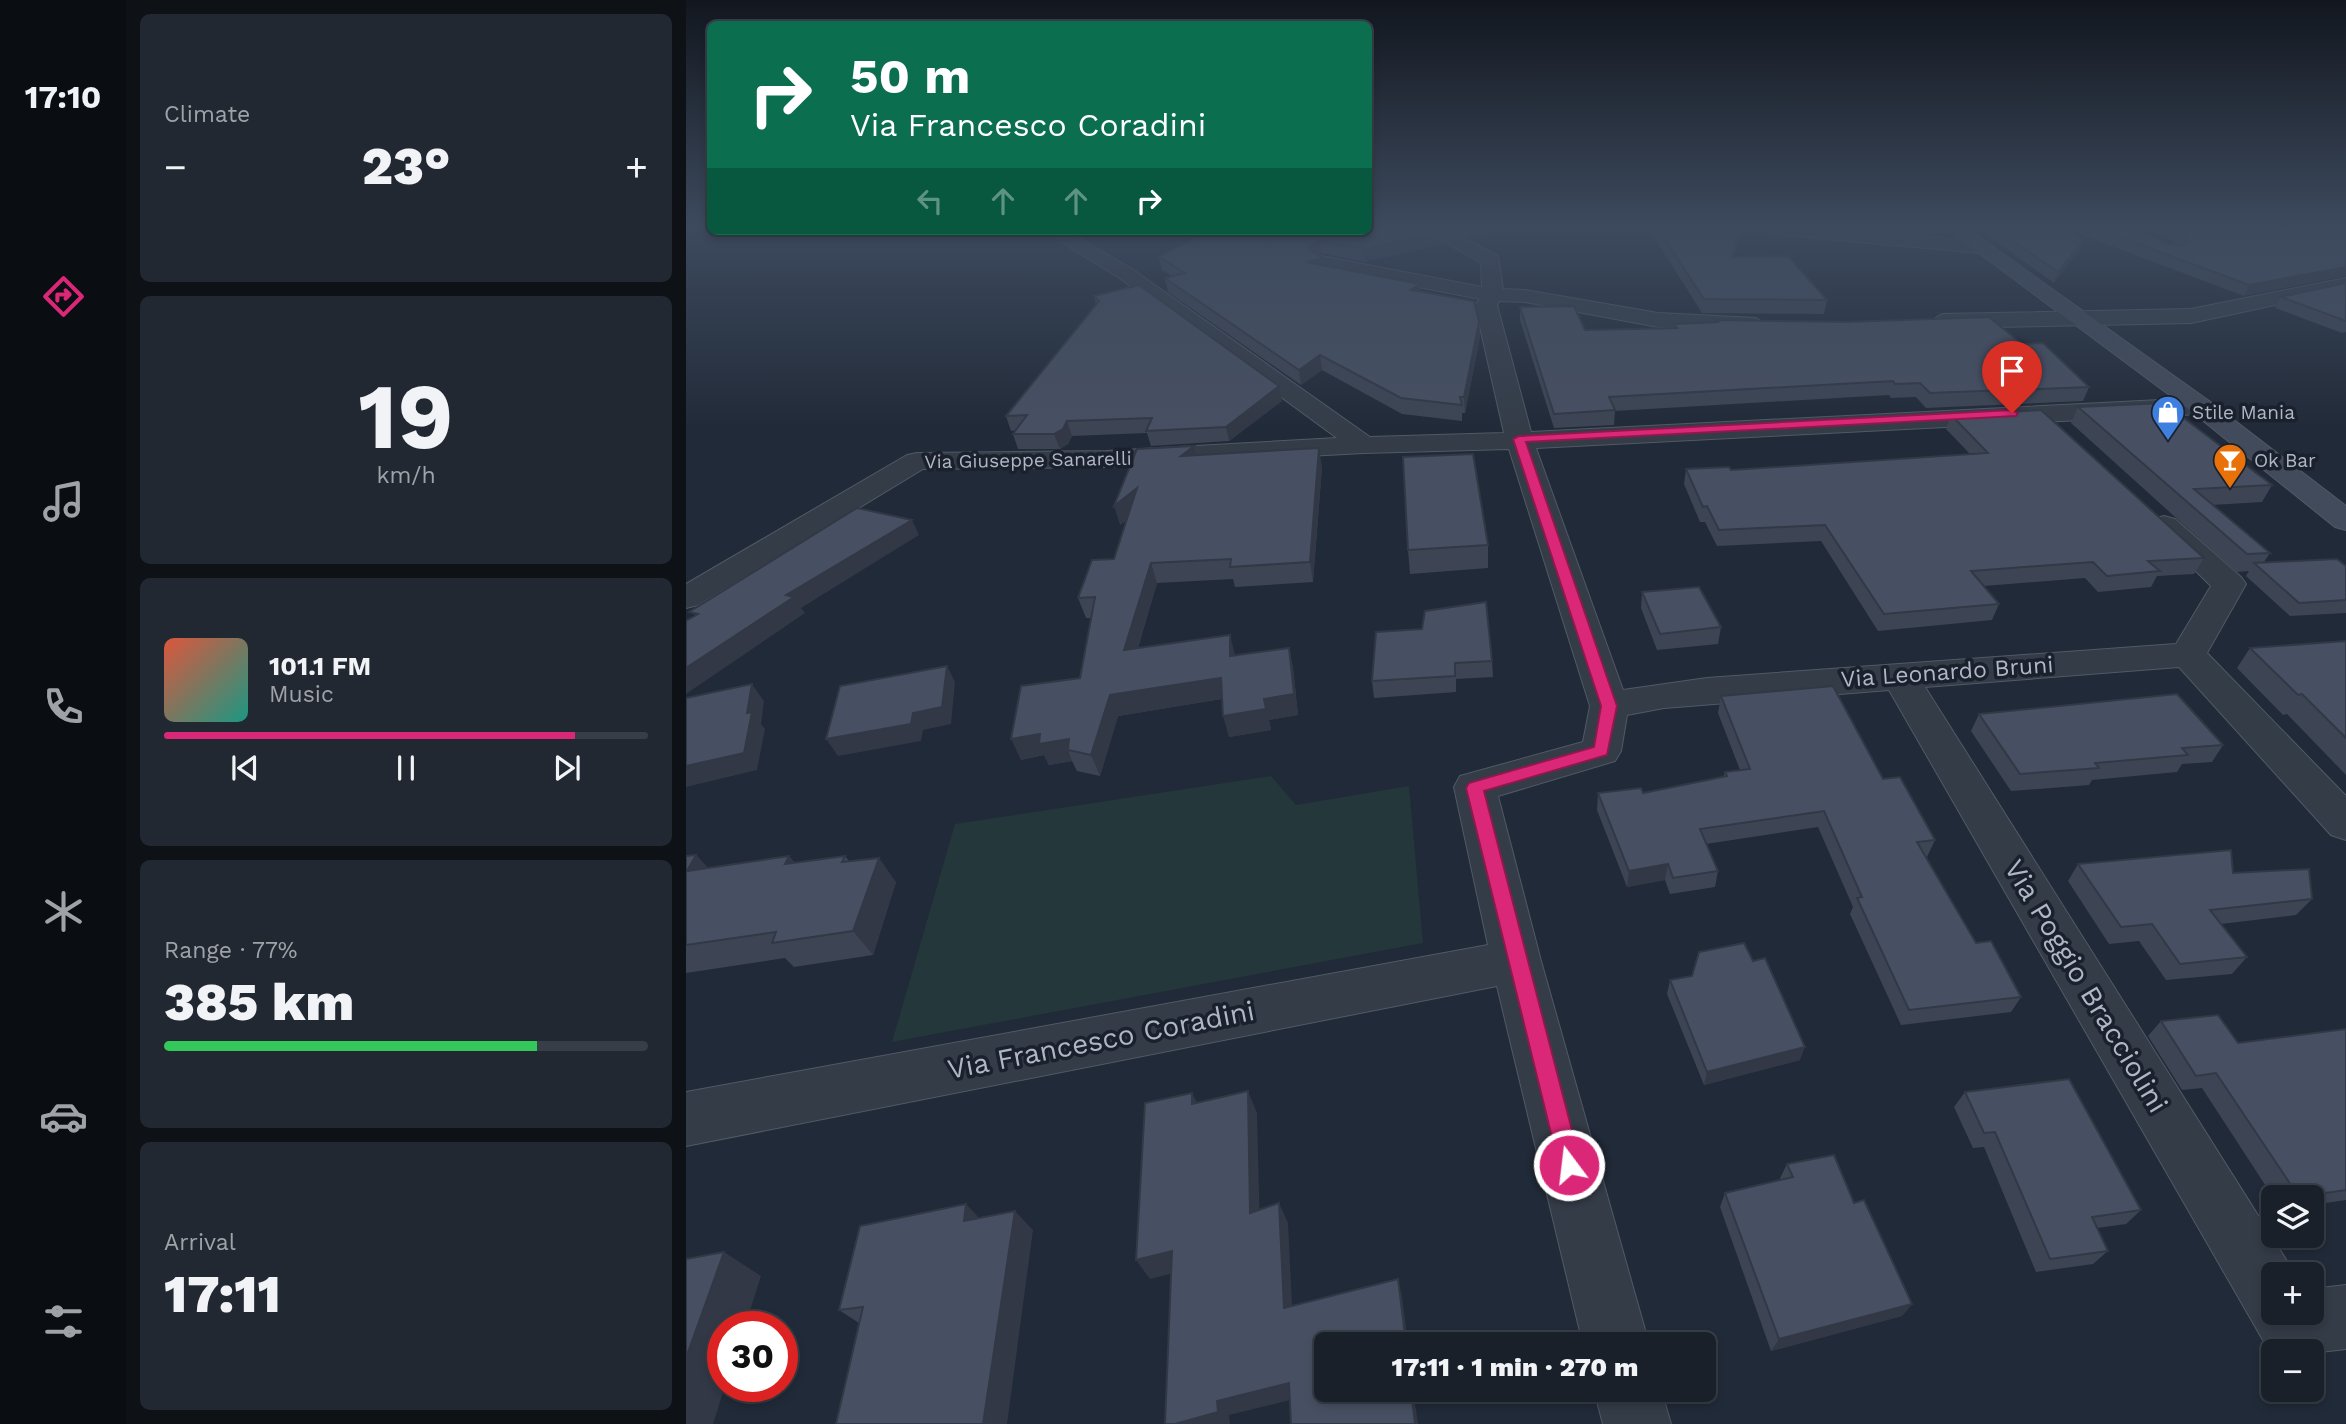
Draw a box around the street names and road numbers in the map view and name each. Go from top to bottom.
street label: Via Giuseppe Sanarelli [924,447,1132,473]
street label: Via Leonardo Bruni [1840,651,2054,693]
street label: Via Poggio Bracciolini [1997,854,2175,1118]
street label: Via Francesco Coradini [945,994,1257,1086]

